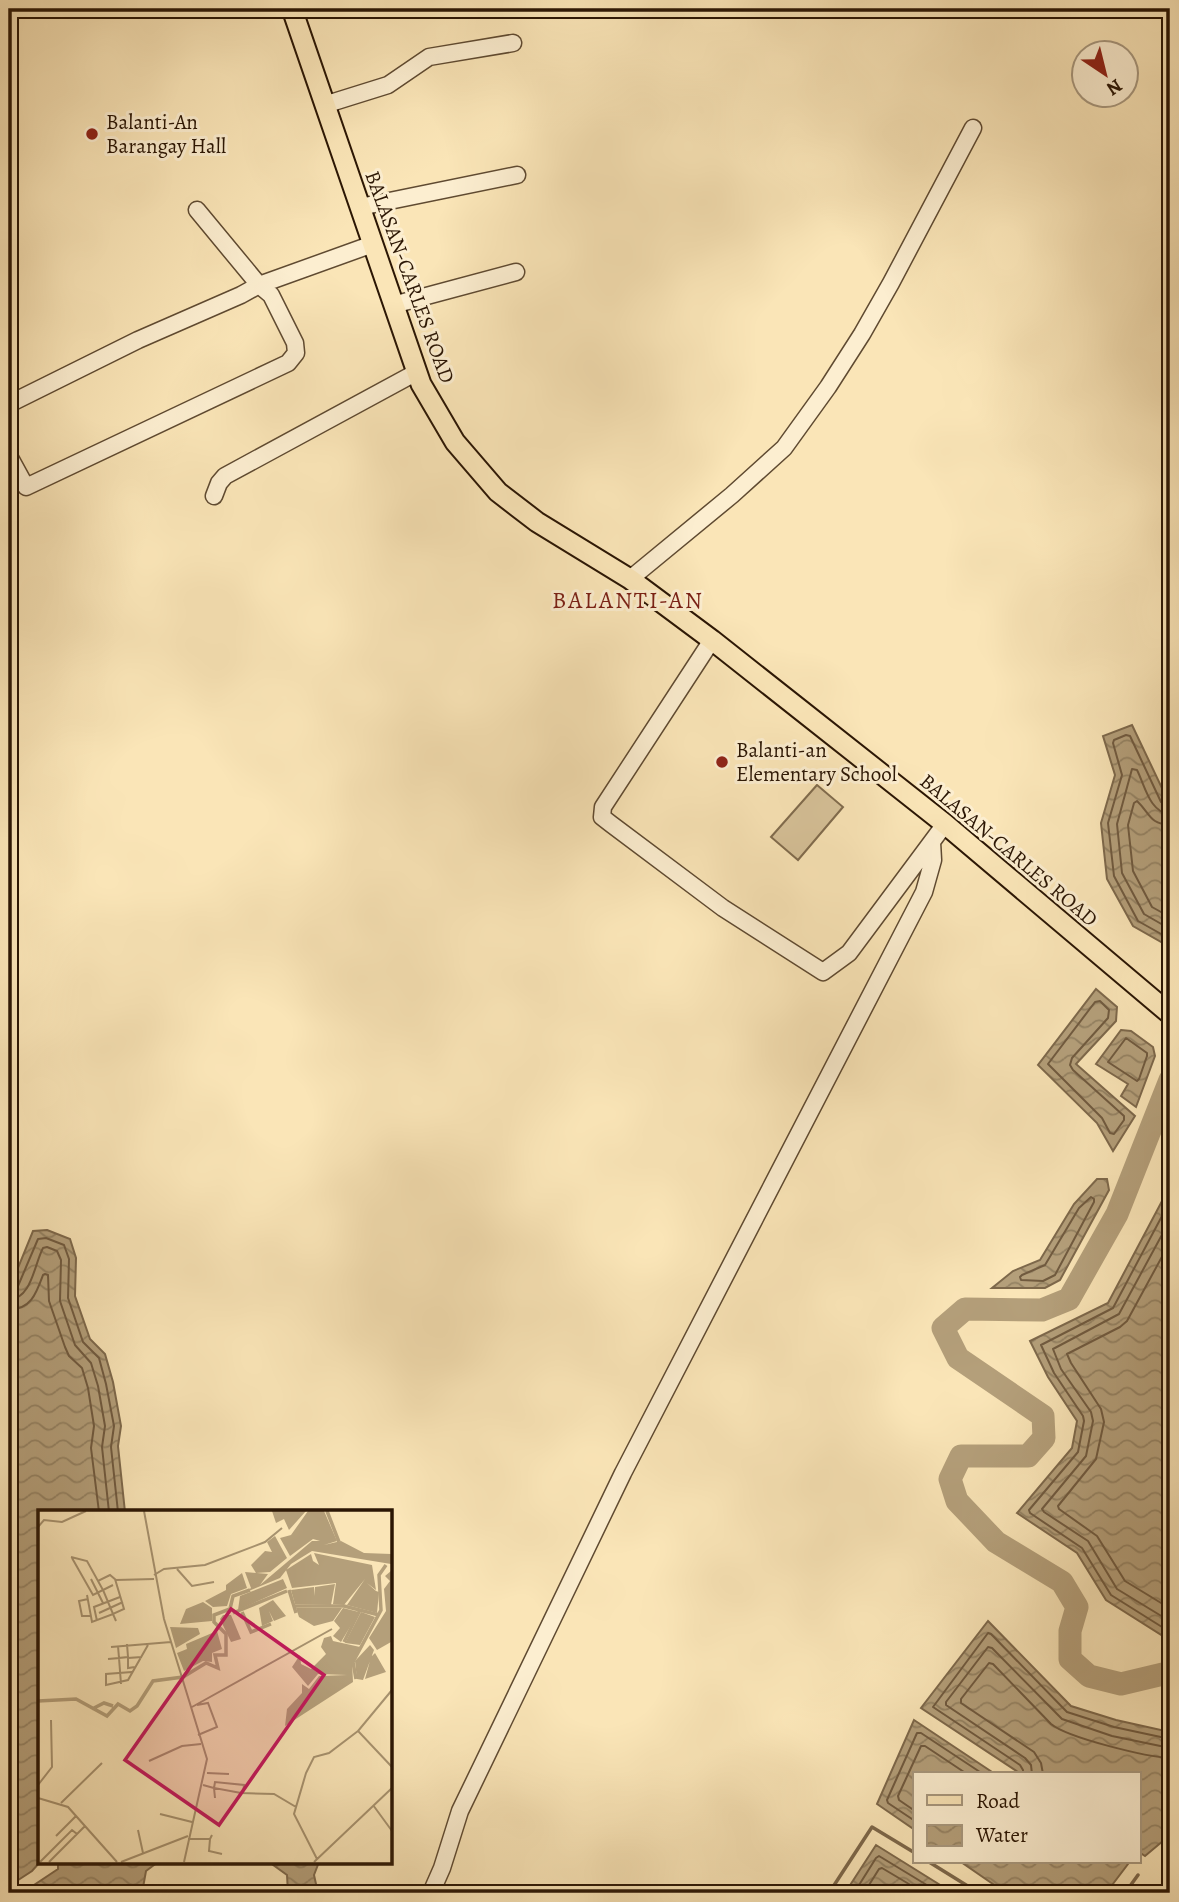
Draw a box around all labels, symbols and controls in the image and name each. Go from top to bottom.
north arrow [1070,38,1140,108]
text: N [1101,72,1127,102]
place label: Balanti-An Barangay Hall [106,108,226,160]
marker: Balanti-An Barangay Hall [84,126,100,142]
street label: BALASAN-CARLES ROAD [359,167,461,387]
district label: BALANTI-AN [552,584,704,616]
place label: Balanti-an Elementary School [736,736,897,788]
marker: Balanti-an Elementary School [714,754,730,770]
street label: BALASAN-CARLES ROAD [914,767,1104,933]
inset map [38,1510,392,1864]
legend [913,1772,1140,1864]
text: Road [976,1787,1020,1815]
text: Water [975,1821,1028,1849]

